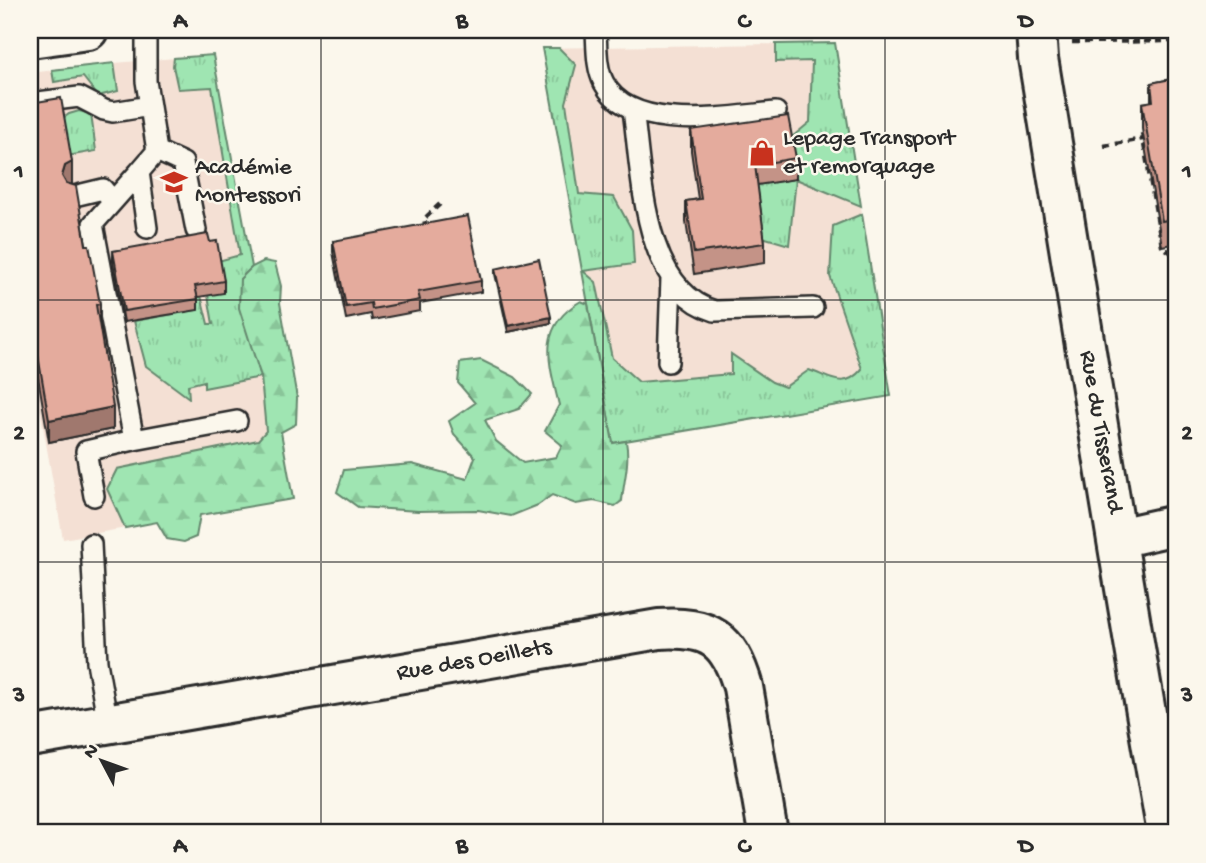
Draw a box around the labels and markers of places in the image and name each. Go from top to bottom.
place label: Lepage Transport et remorquage [783,125,957,182]
shop icon: Lepage Transport et remorquage [747,138,777,168]
place label: Académie Montessori [195,154,302,211]
school or university icon: Académie Montessori [159,167,189,197]

